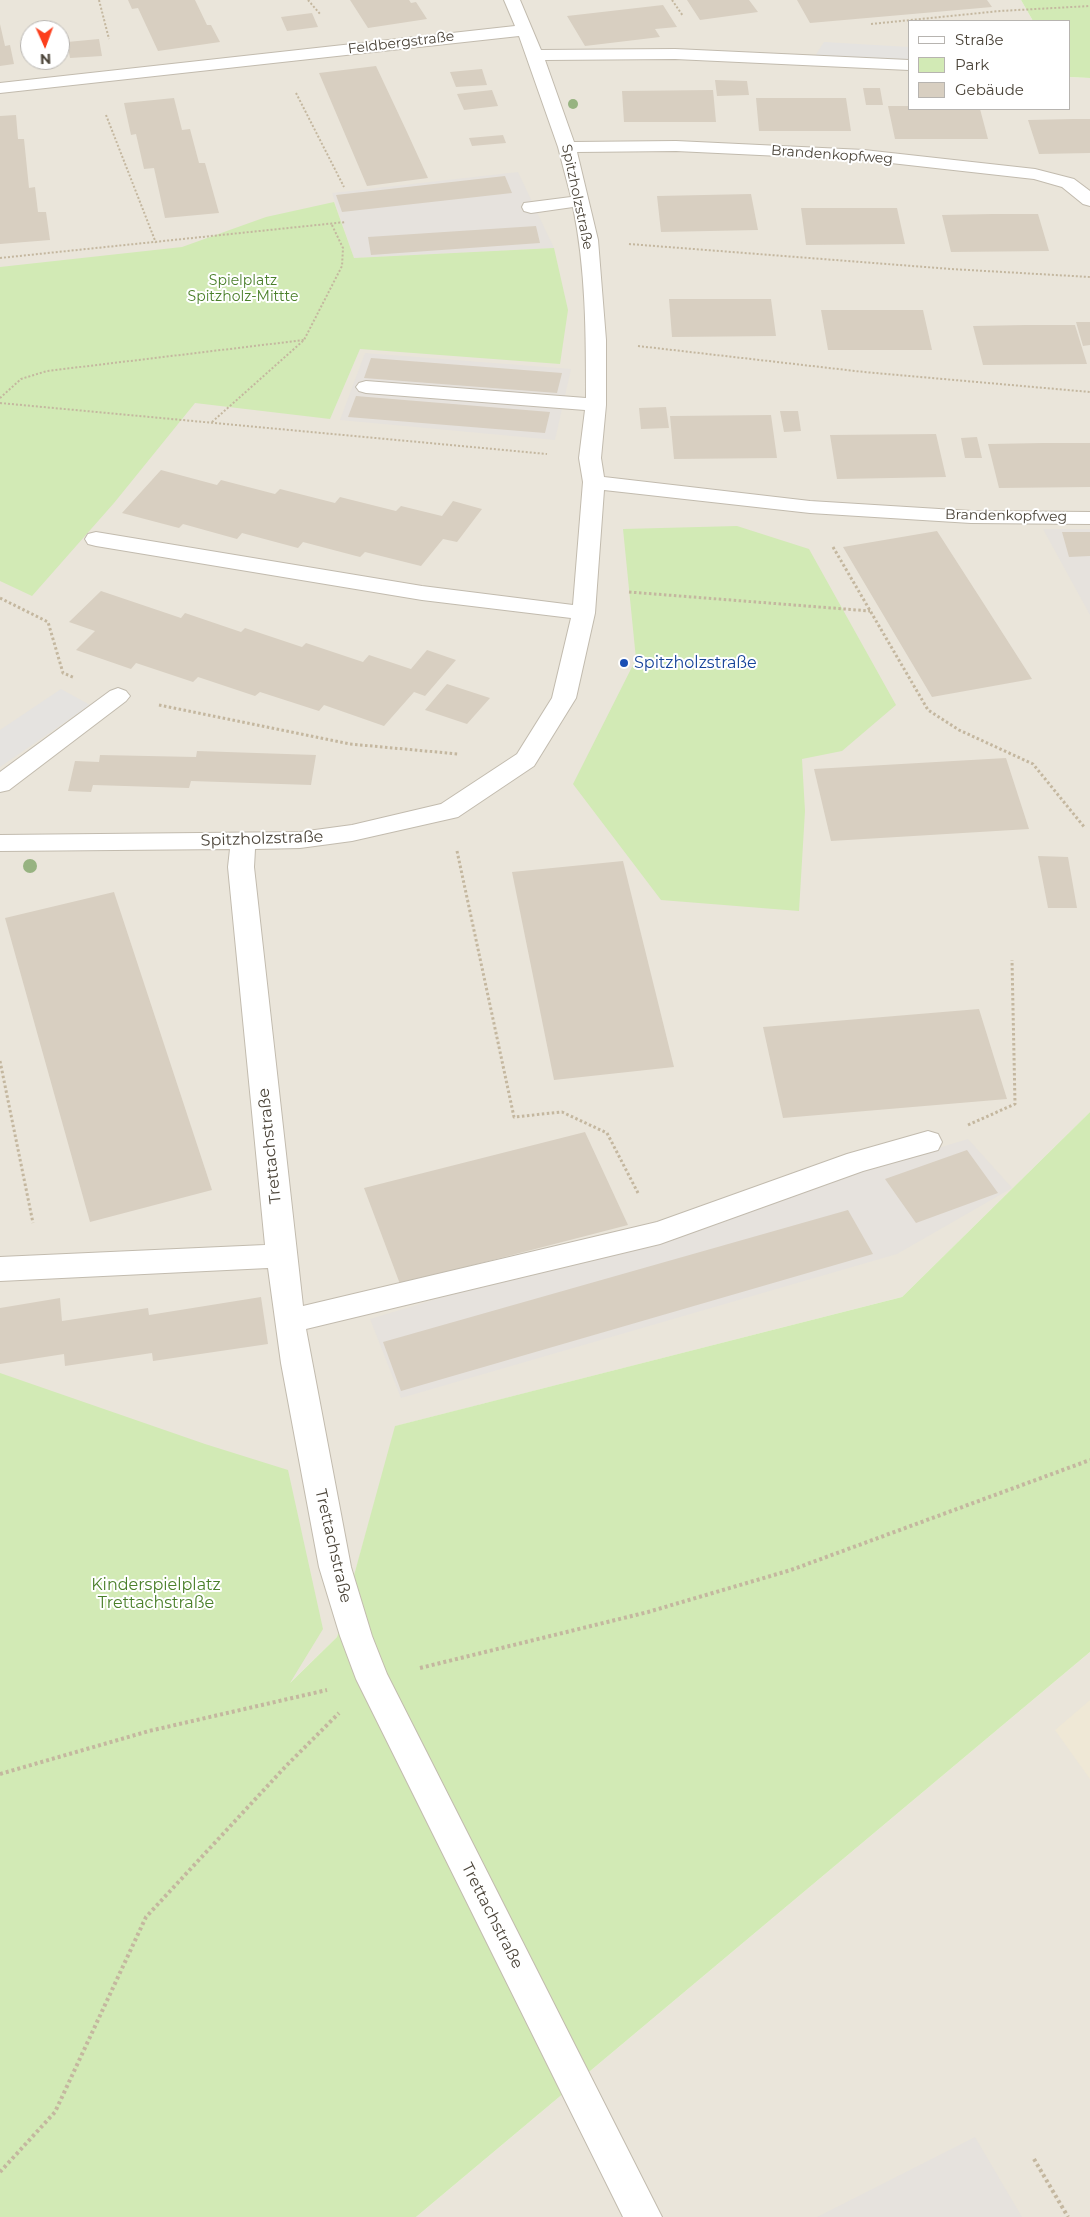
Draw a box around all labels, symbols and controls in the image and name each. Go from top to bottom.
north arrow [20,20,70,70]
legend [908,20,1070,110]
street label: Feldbergstraße [347,28,455,58]
text: Straße [955,30,1004,49]
text: N [40,50,51,68]
text: Park [955,55,989,74]
text: Gebäude [955,80,1024,99]
street label: Brandenkopfweg [771,142,893,168]
street label: Spitzholzstraße [558,143,596,251]
park label: Spielplatz Spitzholz-Mittte [188,273,298,306]
street label: Brandenkopfweg [945,507,1067,525]
place label: Spitzholzstraße [634,653,757,673]
marker: Spitzholzstraße [618,657,630,669]
street label: Spitzholzstraße [200,827,324,851]
street label: Trettachstraße [254,1087,286,1205]
street label: Trettachstraße [311,1487,355,1605]
park label: Kinderspielplatz Trettachstraße [91,1575,221,1613]
street label: Trettachstraße [457,1860,527,1972]

